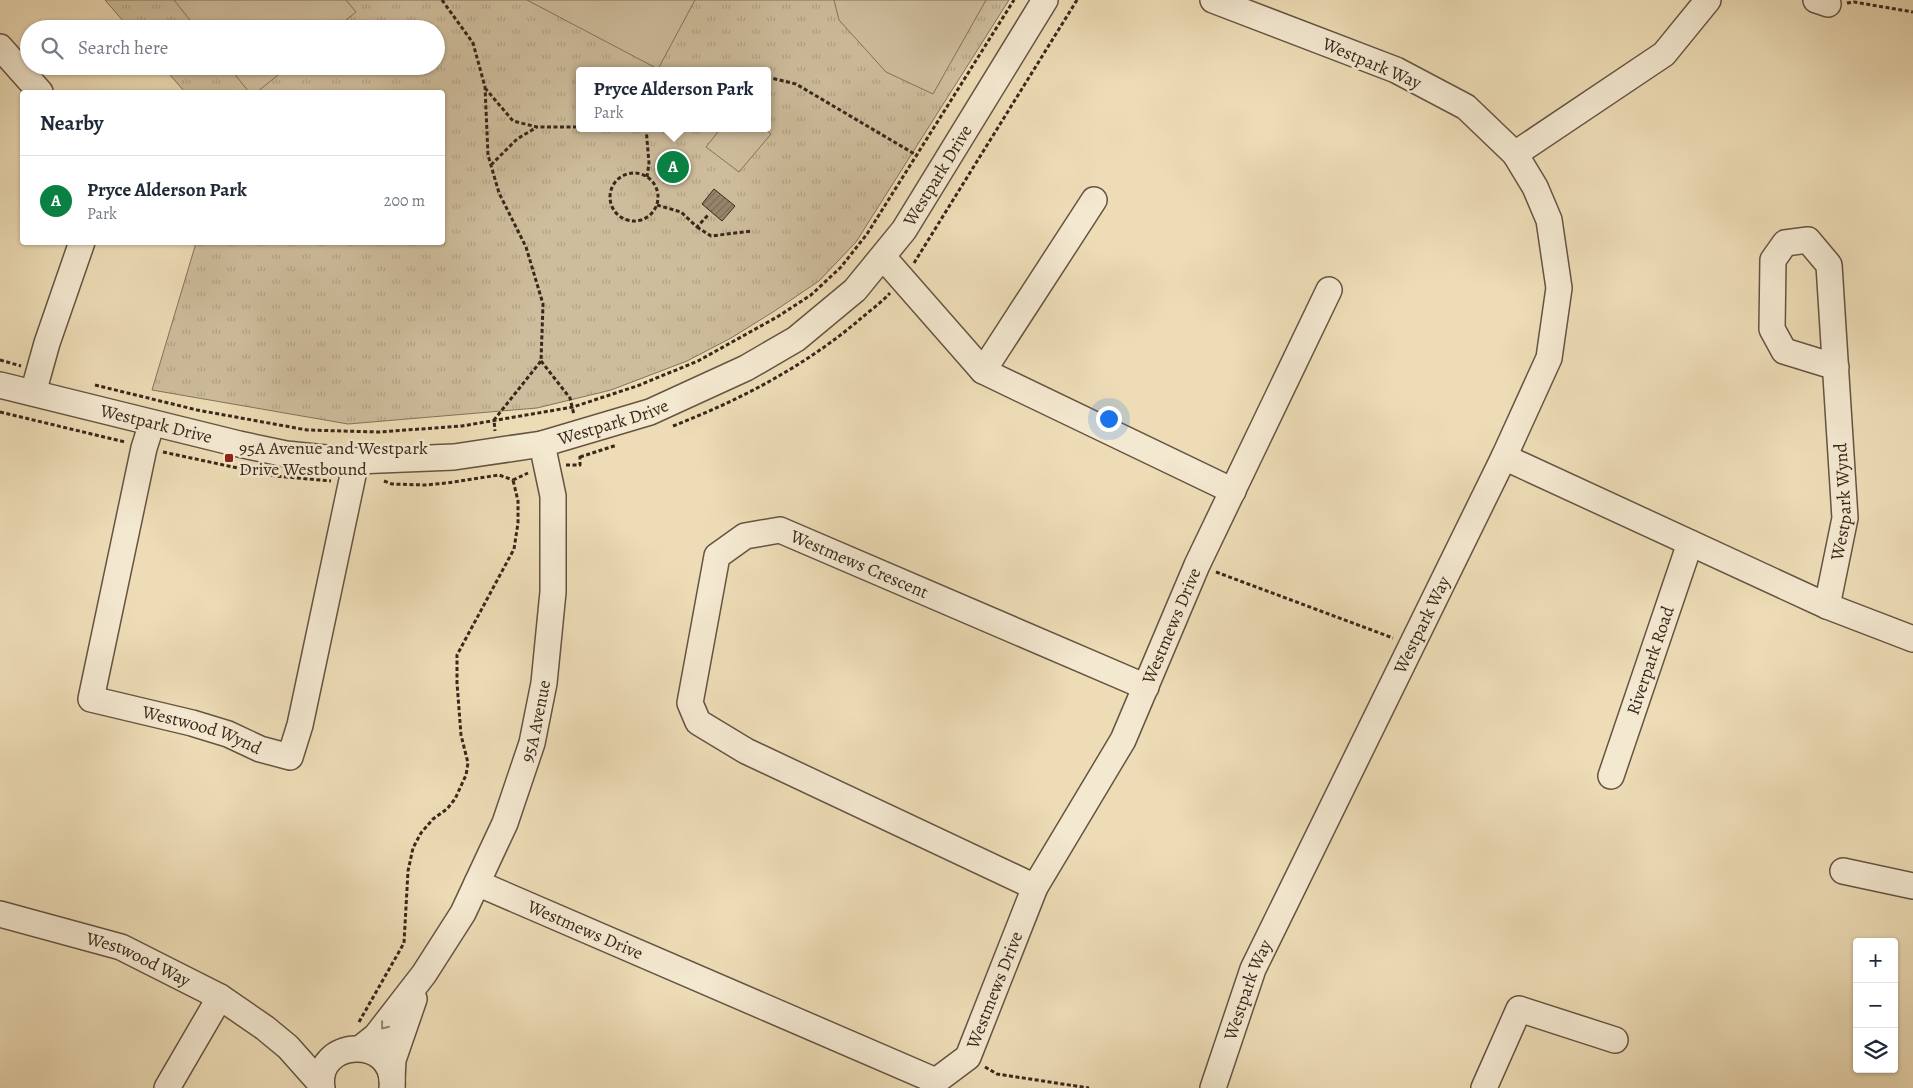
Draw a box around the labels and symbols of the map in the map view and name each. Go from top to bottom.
street label: Westpark Way [1318,31,1426,95]
street label: Westpark Drive [897,120,978,231]
pin: A [657,148,689,186]
street label: Westpark Drive [554,393,672,451]
street label: Westpark Drive [97,398,215,449]
your location [1096,406,1122,432]
place label: 95A Avenue and Westpark Drive Westbound [239,436,428,481]
street label: Westpark Wynd [1824,442,1857,563]
marker: 95A Avenue and Westpark Drive Westbound [223,452,235,464]
street label: Westmews Crescent [786,524,932,604]
street label: Westmews Drive [1136,564,1206,688]
street label: Westpark Way [1387,571,1456,678]
street label: Riverpark Road [1621,603,1680,718]
street label: 95A Avenue [514,678,556,765]
street label: Westwood Wynd [139,699,266,760]
street label: Westmews Drive [523,894,647,965]
street label: Westwood Way [83,926,196,993]
street label: Westmews Drive [960,928,1028,1053]
street label: Westpark Way [1218,935,1278,1044]
one-way arrow [381,1020,389,1029]

